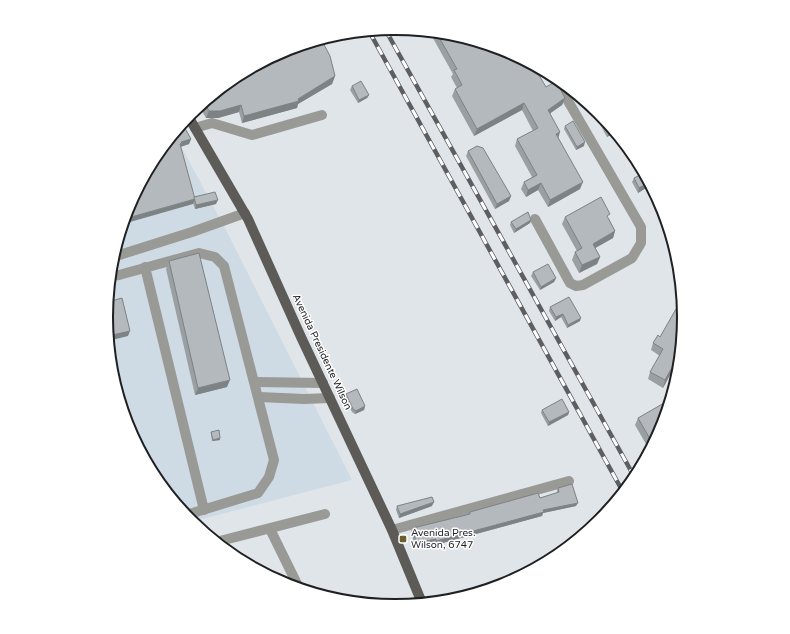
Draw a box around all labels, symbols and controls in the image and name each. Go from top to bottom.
street label: Avenida Presidente Wilson [290,292,354,412]
place label: Avenida Pres. Wilson, 6747 [411,527,475,551]
marker: Avenida Pres. Wilson, 6747 [398,534,408,544]

